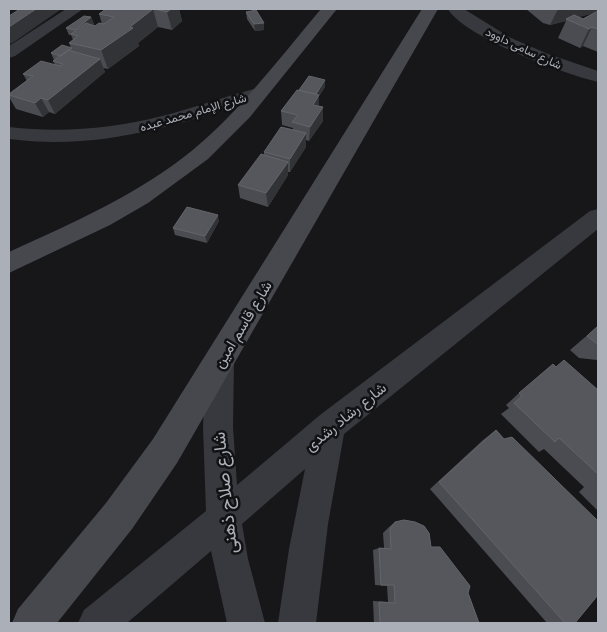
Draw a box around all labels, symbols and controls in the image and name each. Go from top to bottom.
street label: شارع سامى داوود [483,23,565,74]
street label: شارع الإمام محمد عبده [138,89,248,136]
street label: شارع قاسم امين [208,277,278,372]
street label: شارع رشاد رشدى [300,377,391,457]
street label: شارع صلاح ذهنى [206,431,243,555]

